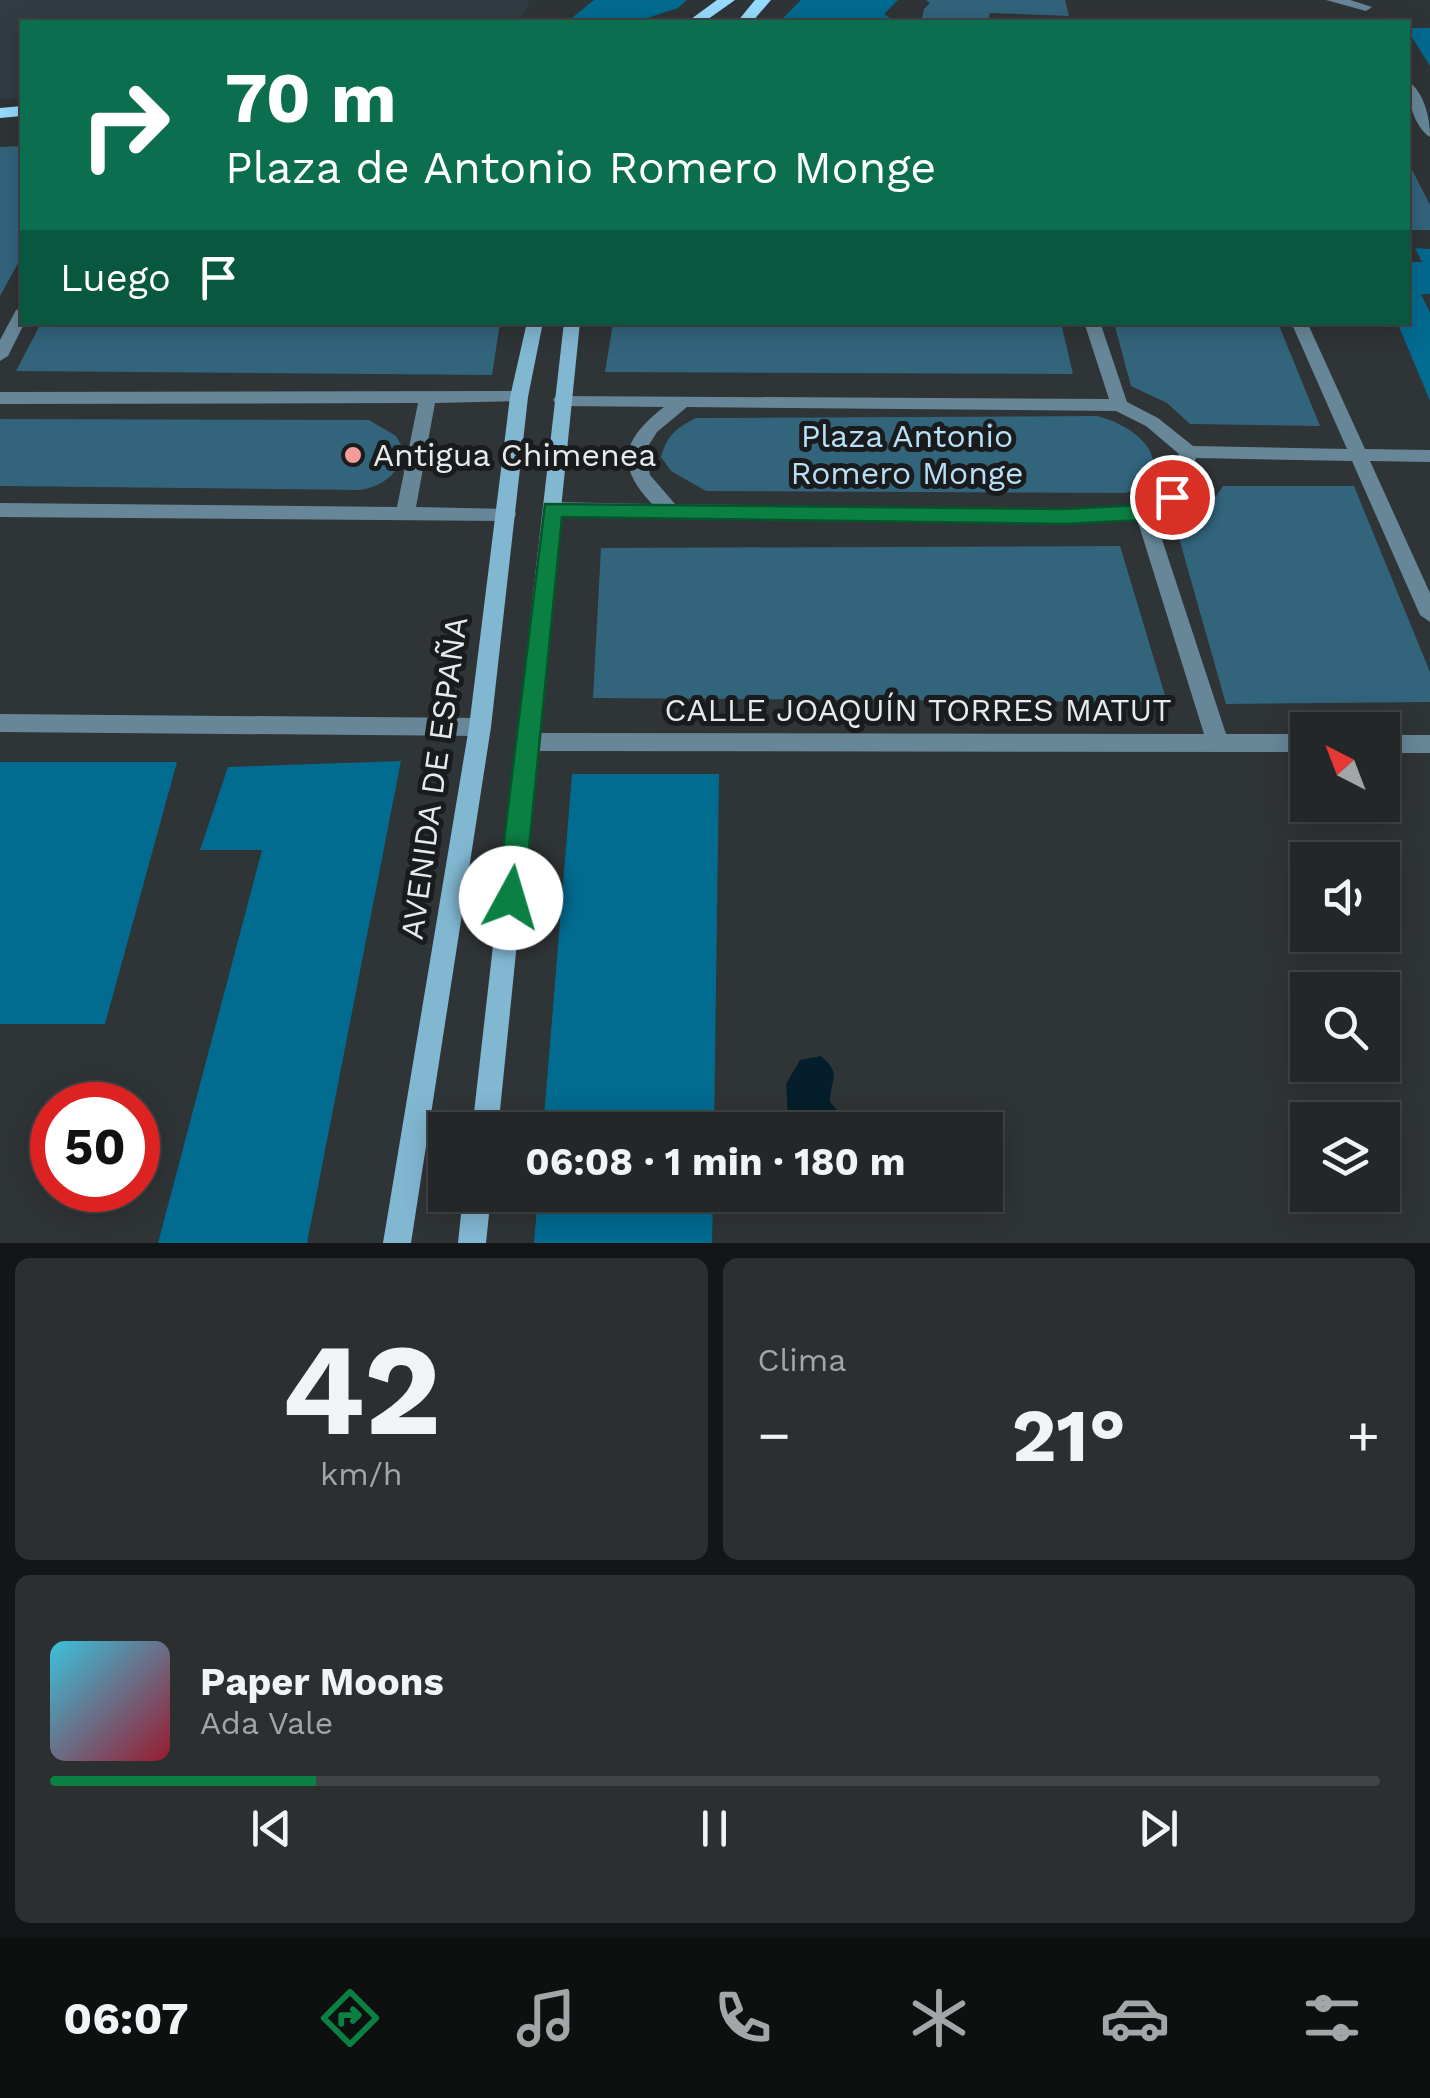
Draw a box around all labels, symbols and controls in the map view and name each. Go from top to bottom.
text: 70 m [225,57,397,139]
icon: right [60,60,190,190]
text: Plaza de Antonio Romero Monge [225,141,936,194]
icon: arrive [191,250,246,305]
text: Luego [60,256,171,300]
park label: Plaza Antonio Romero Monge [790,417,1024,492]
place label: Antigua Chimenea [373,436,656,474]
marker: Antigua Chimenea [342,444,364,466]
pin [1130,455,1215,540]
icon: arrive [1145,470,1200,525]
street label: AVENIDA DE ESPAÑA [393,614,475,942]
street label: CALLE JOAQUÍN TORRES MATUT [664,691,1172,729]
north arrow [1290,712,1400,822]
map controls [1290,712,1400,1212]
button: sound [1290,842,1400,952]
position arrow [459,846,563,950]
button: search [1290,972,1400,1082]
speed limit sign: 50 [30,1082,160,1212]
button: layers [1290,1102,1400,1212]
text: 06:08 · 1 min · 180 m [525,1140,906,1184]
text: 42 [281,1313,441,1466]
text: Clima [758,1341,846,1379]
text: 21° [1012,1391,1126,1479]
text: − [758,1403,791,1467]
text: + [1347,1403,1380,1467]
text: km/h [320,1455,402,1493]
text: Paper Moons [200,1660,444,1704]
text: Ada Vale [200,1704,333,1742]
icon: previous [244,1801,299,1856]
icon: pause [687,1801,742,1856]
icon: next [1131,1801,1186,1856]
icon: directions [315,1983,385,2053]
icon: music [511,1983,581,2053]
icon: phone [708,1983,778,2053]
icon: climate [904,1983,974,2053]
icon: car [1100,1983,1170,2053]
icon: filters [1297,1983,1367,2053]
text: 06:07 [63,1992,189,2045]

